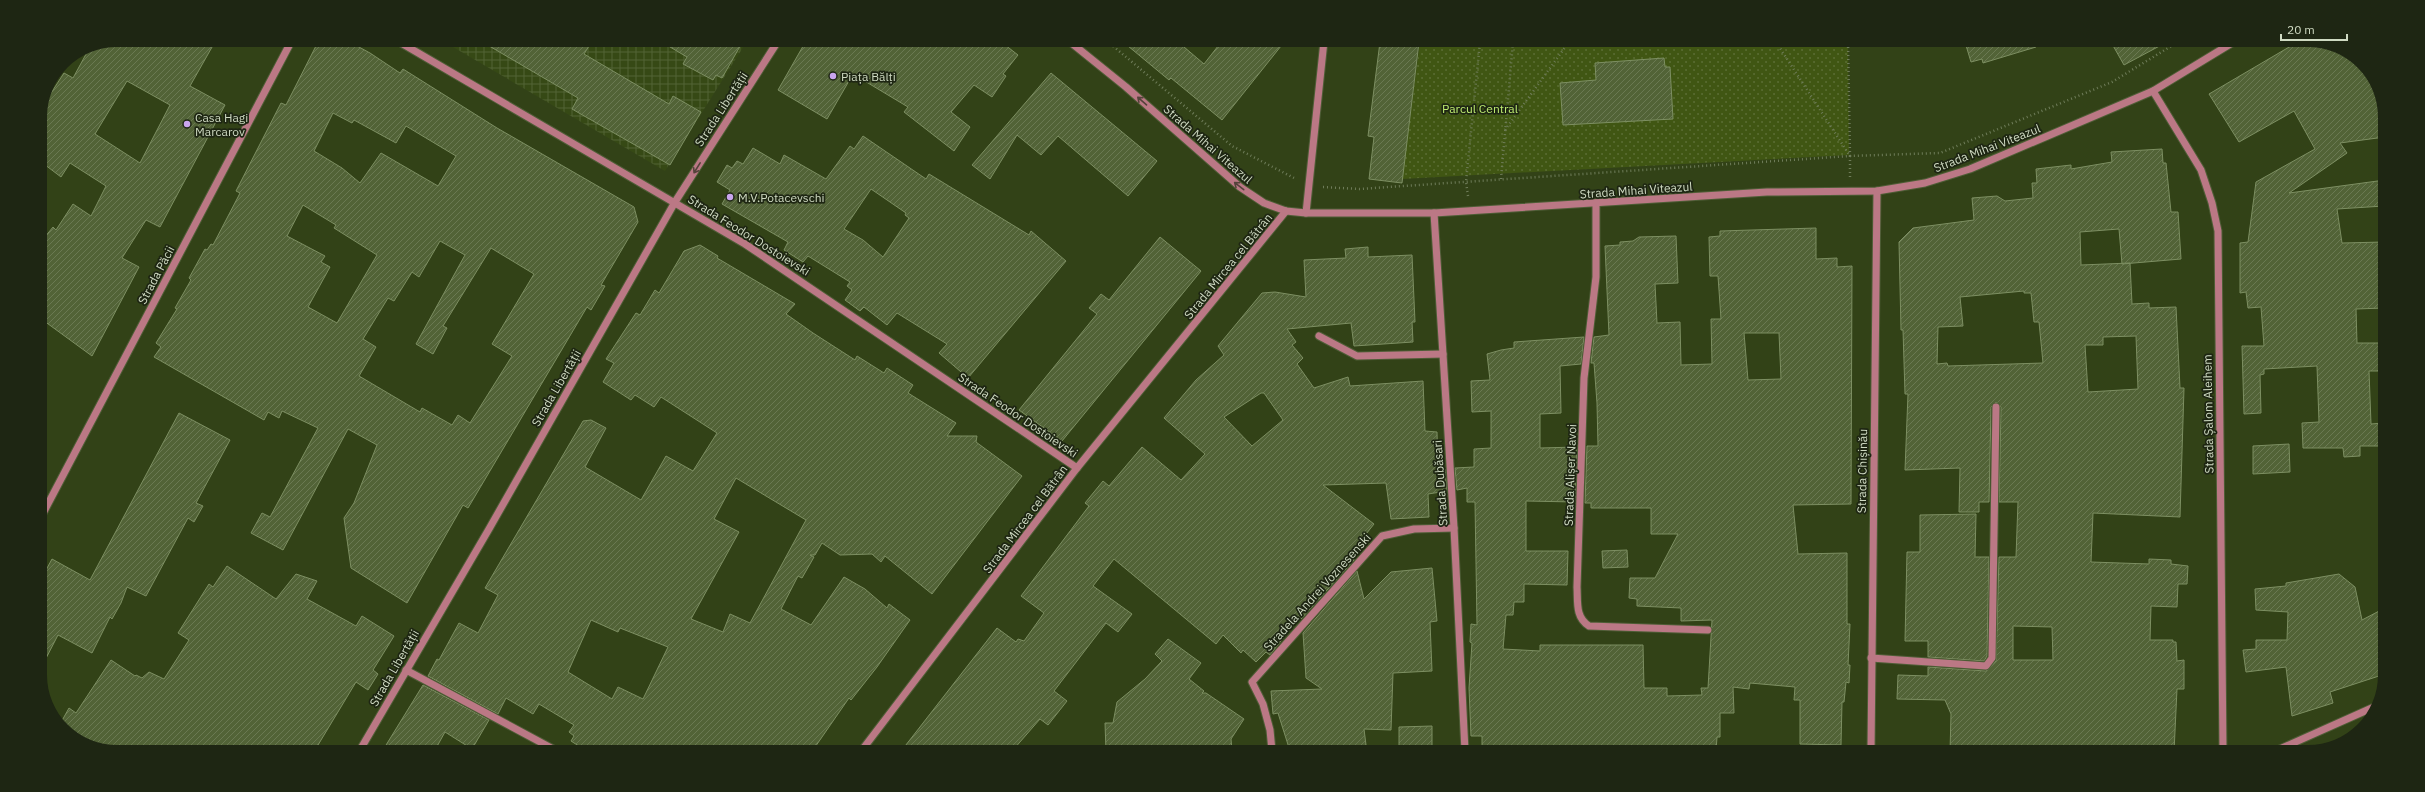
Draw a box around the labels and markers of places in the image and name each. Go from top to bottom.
place label: Piața Bălți [841,69,896,84]
marker: Piața Bălți [828,71,838,81]
place label: Casa Hagi Marcarov [195,110,248,139]
marker: Casa Hagi Marcarov [182,119,192,129]
place label: M.V.Potacevschi [738,190,825,205]
marker: M.V.Potacevschi [725,192,735,202]

